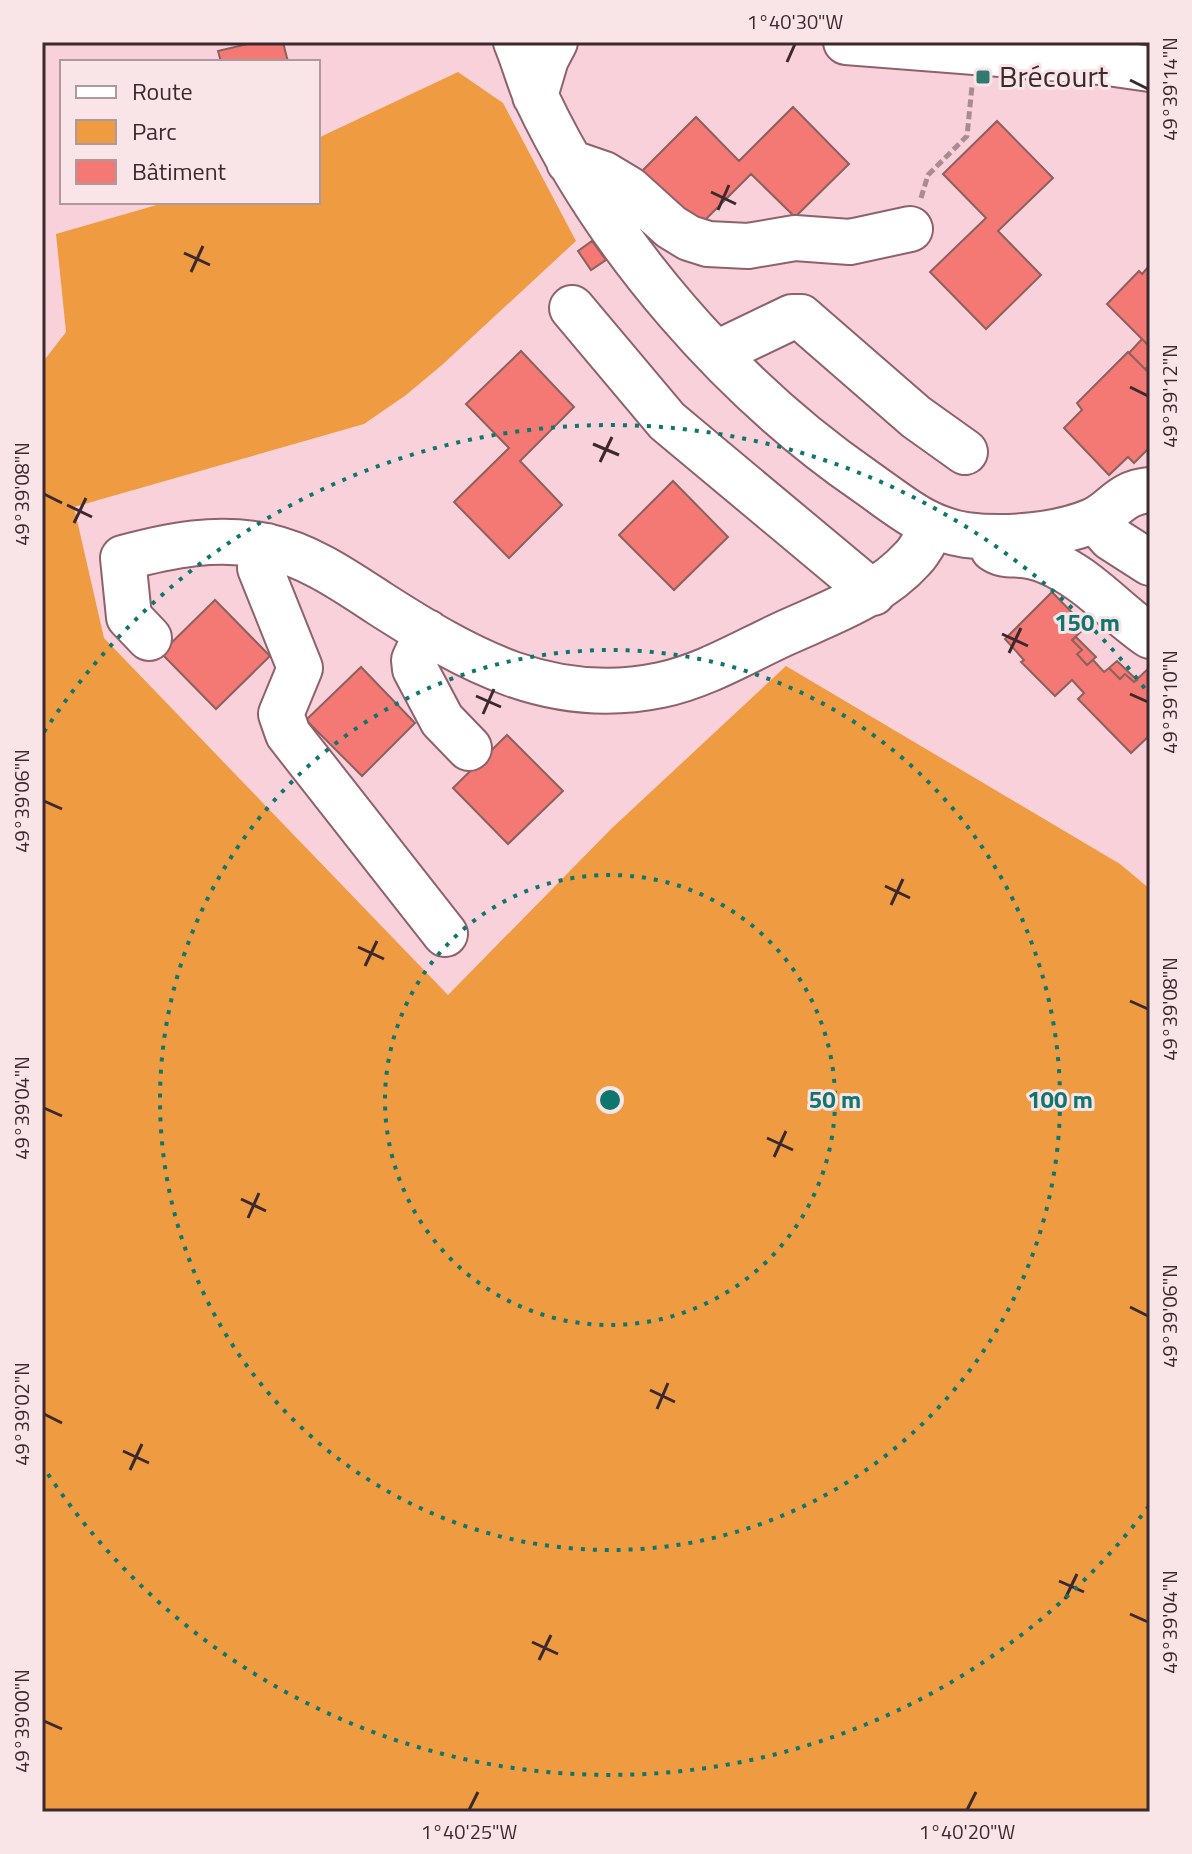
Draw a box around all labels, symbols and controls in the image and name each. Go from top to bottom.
text: 1°40'30"W [747,6,844,37]
text: 49°39'14"N [1154,37,1185,141]
place label: Brécourt [999,53,1109,99]
legend [60,60,320,204]
marker: Brécourt [974,68,992,86]
text: Route [132,73,193,109]
text: Parc [132,113,177,149]
text: Bâtiment [132,153,226,189]
text: 49°39'12"N [1154,344,1185,448]
text: 49°39'08"N [6,442,37,546]
text: 150 m [1054,604,1120,640]
text: 49°39'10"N [1154,650,1185,754]
text: 49°39'06"N [6,749,37,853]
text: 49°39'08"N [1154,957,1185,1061]
text: 49°39'04"N [6,1056,37,1160]
text: 50 m [809,1081,861,1117]
text: 100 m [1027,1081,1093,1117]
centre of rings [596,1086,624,1114]
text: 49°39'06"N [1154,1264,1185,1368]
text: 49°39'02"N [6,1362,37,1466]
text: 49°39'04"N [1154,1570,1185,1674]
text: 49°39'00"N [6,1669,37,1773]
text: 1°40'25"W [421,1816,518,1847]
text: 1°40'20"W [919,1816,1016,1847]

